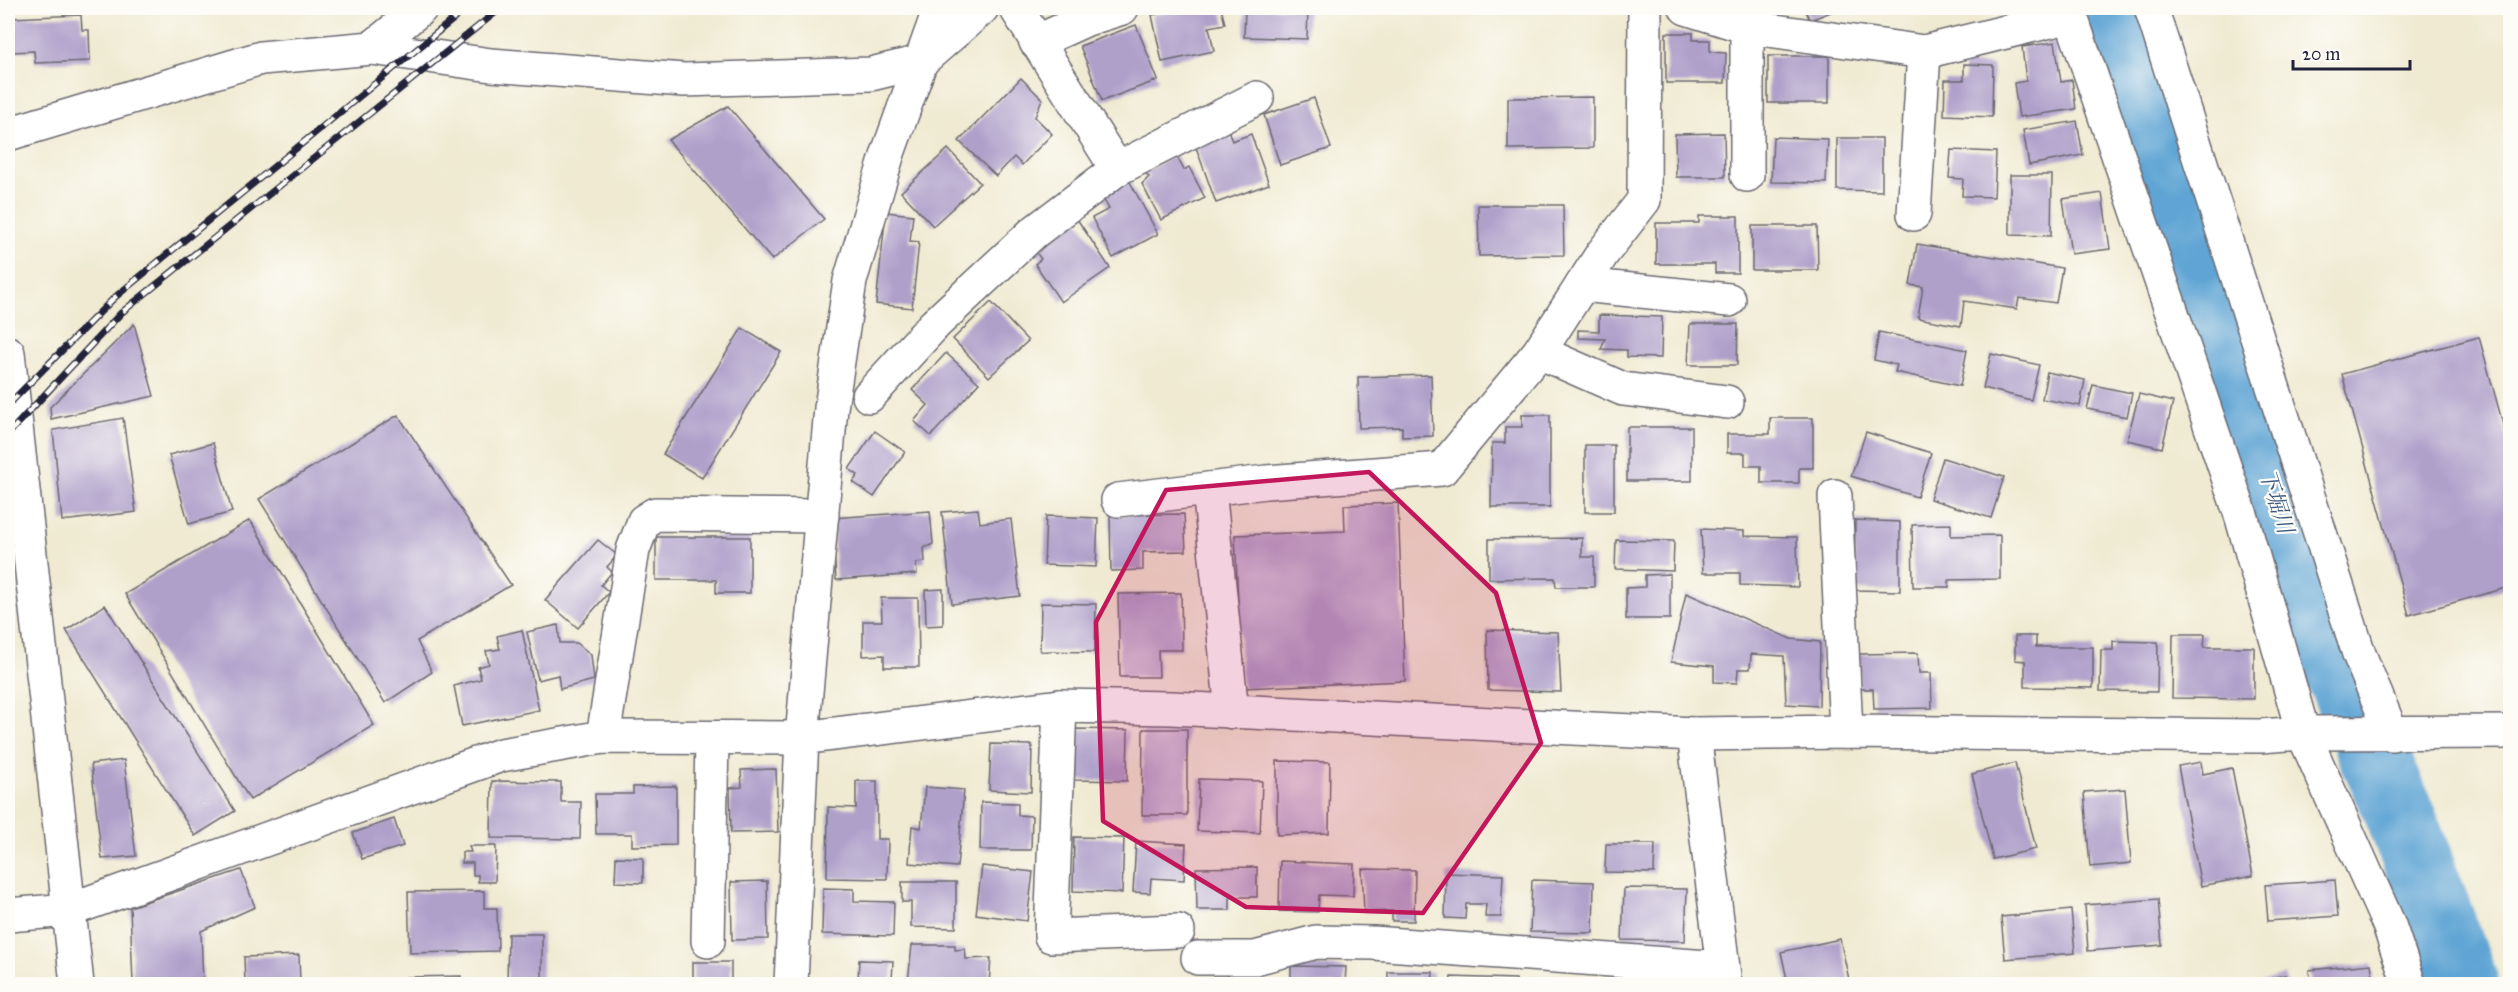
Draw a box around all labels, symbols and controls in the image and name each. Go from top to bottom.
scale bar [2293,33,2410,71]
text: 20 m [2302,43,2340,65]
water label: 下堀川 [2253,466,2300,539]

